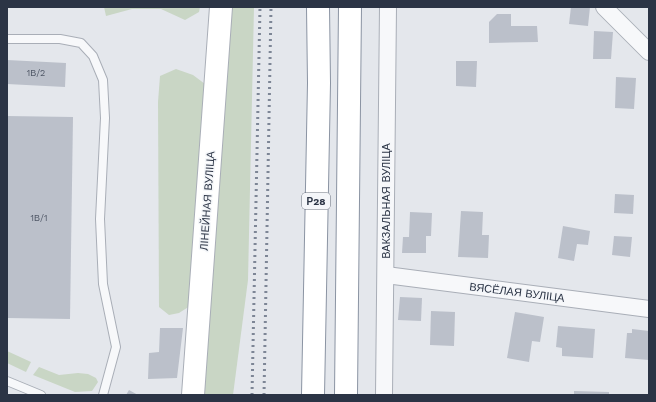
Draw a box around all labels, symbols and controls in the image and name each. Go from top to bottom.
house number: 1В/2 [27,68,45,78]
street label: ВАКЗАЛЬНАЯ ВУЛІЦА [380,143,393,259]
street label: ЛІНЕЙНАЯ ВУЛІЦА [198,150,218,251]
road number: Р28 [302,193,330,209]
house number: 1В/1 [31,213,47,223]
street label: ВЯСЁЛАЯ ВУЛІЦА [469,280,566,305]

